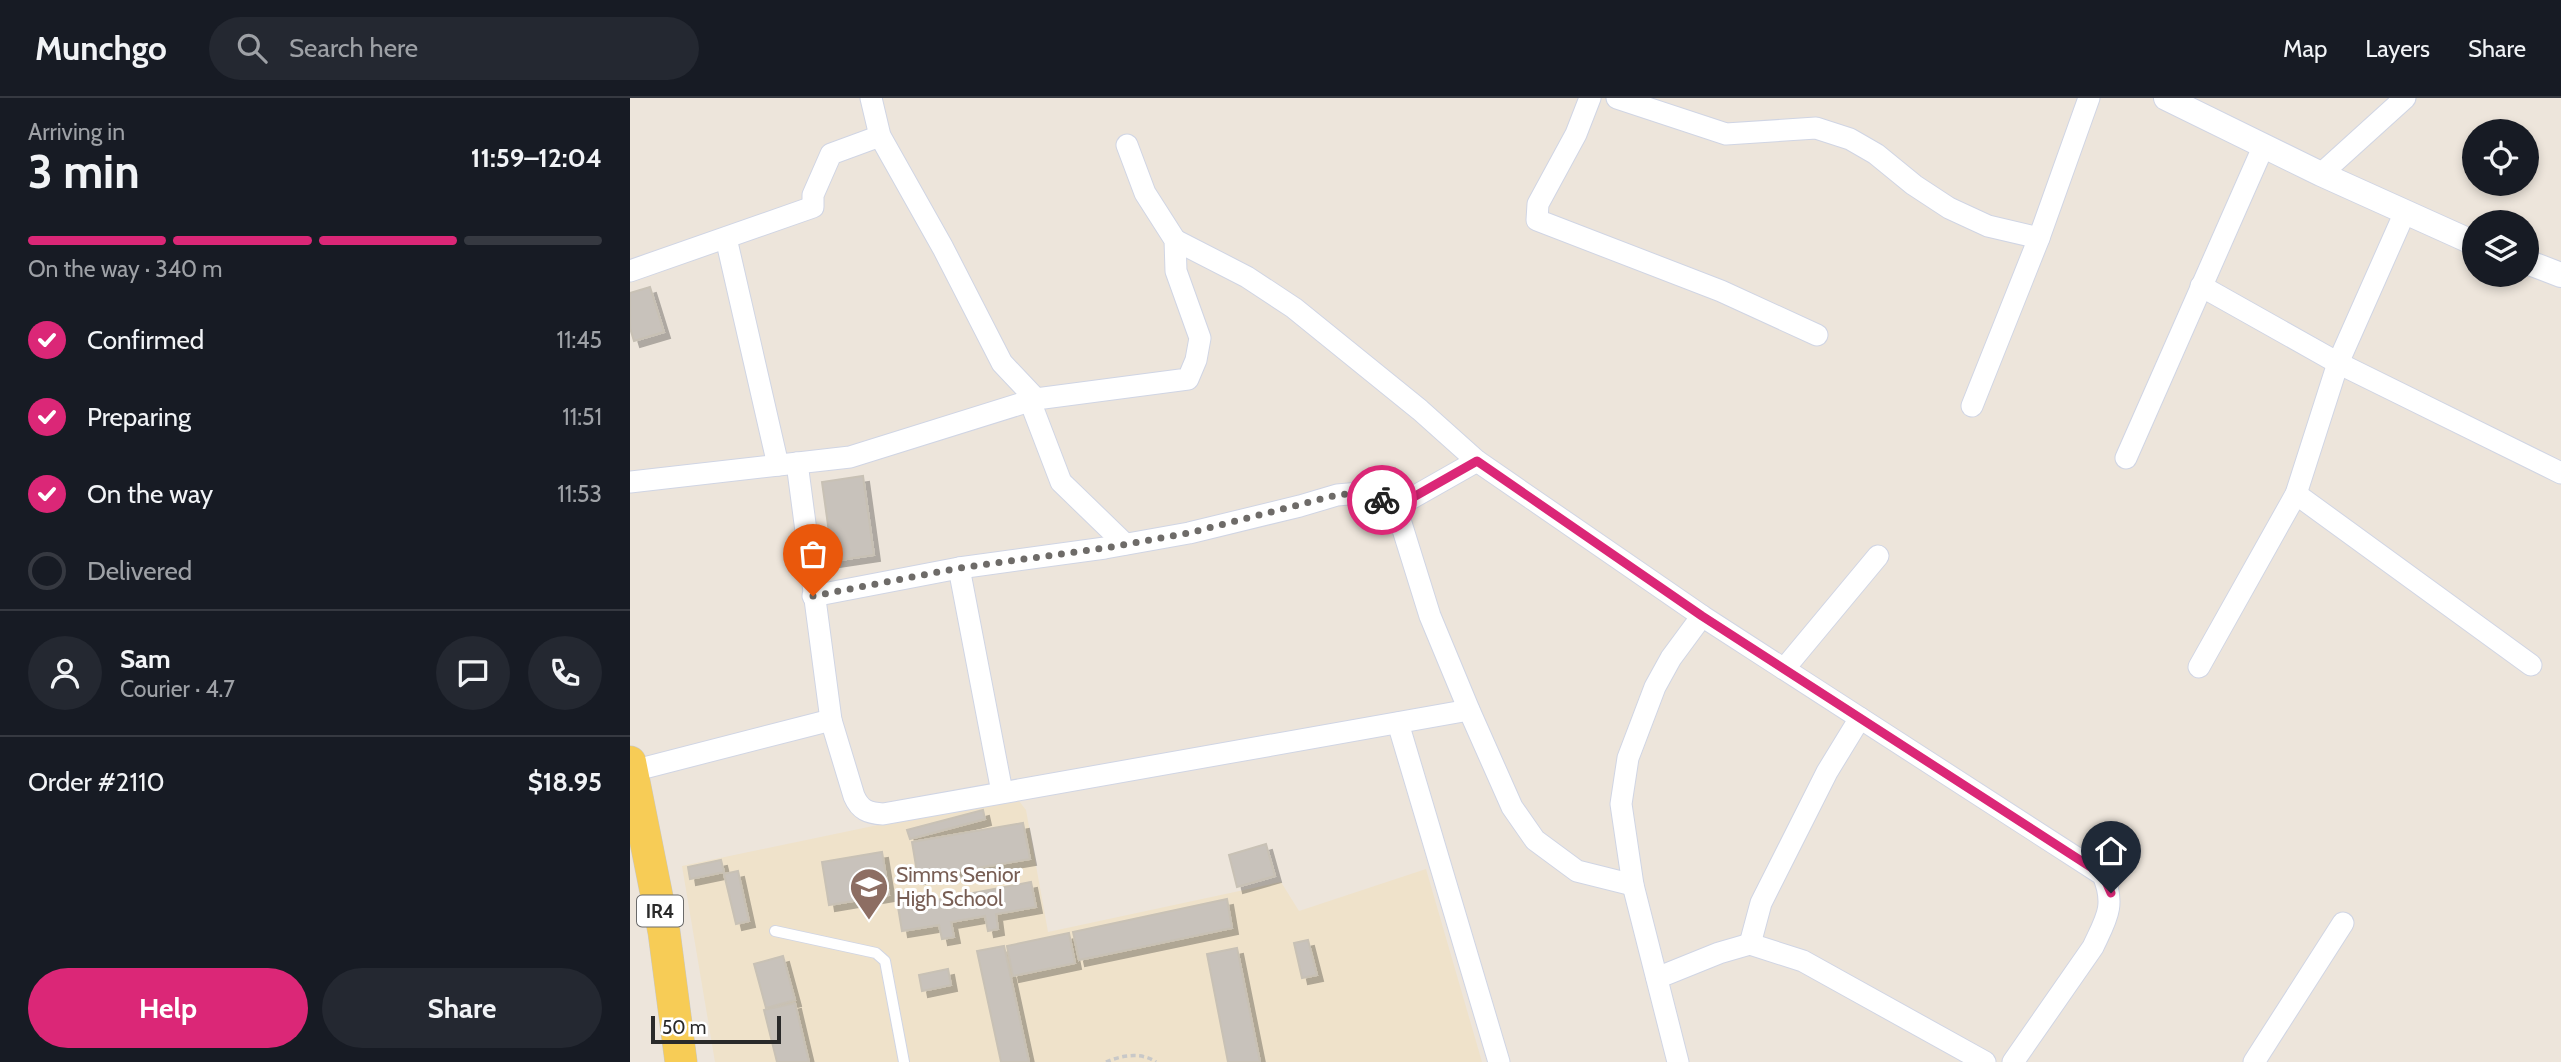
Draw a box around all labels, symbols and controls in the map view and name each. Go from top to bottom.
search box [209,17,699,80]
text: Munchgo [35,28,167,68]
icon: search [233,29,271,67]
text: Search here [289,32,418,64]
text: Map [2283,34,2327,63]
text: Layers [2365,34,2430,63]
text: Share [2468,34,2526,63]
text: Arriving in [28,118,125,146]
map controls [2462,119,2539,287]
button: locate [2462,119,2539,196]
text: 11:59–12:04 [471,142,602,174]
text: 3 min [28,144,140,200]
button: layers [2462,210,2539,287]
text: On the way · 340 m [28,255,223,283]
icon: check [28,321,66,359]
text: Confirmed [87,324,204,356]
text: 11:45 [556,326,602,354]
icon: check [28,398,66,436]
text: Preparing [87,401,191,433]
text: 11:51 [562,403,602,431]
courier [1347,465,1417,535]
icon: check [28,475,66,513]
text: On the way [87,478,213,510]
text: 11:53 [557,480,602,508]
icon: bike [1363,481,1401,519]
pin [783,524,843,596]
icon: bag [794,535,832,573]
text: Delivered [87,555,192,587]
button: person [28,636,102,710]
button: chat [436,636,510,710]
button: phone [528,636,602,710]
text: Sam [120,643,171,675]
text: Courier · 4.7 [120,675,235,703]
text: Order #2110 [28,766,165,798]
text: $18.95 [528,766,602,798]
pin [2081,821,2141,893]
icon: home [2092,832,2130,870]
place label: Simms Senior High School [896,862,1021,911]
school or university icon: Simms Senior High School [848,866,890,921]
road number: IR4 [637,896,683,926]
button: Help [28,968,308,1048]
button: Share [322,968,602,1048]
scale bar [651,1013,780,1045]
text: 50 m [662,1016,706,1039]

